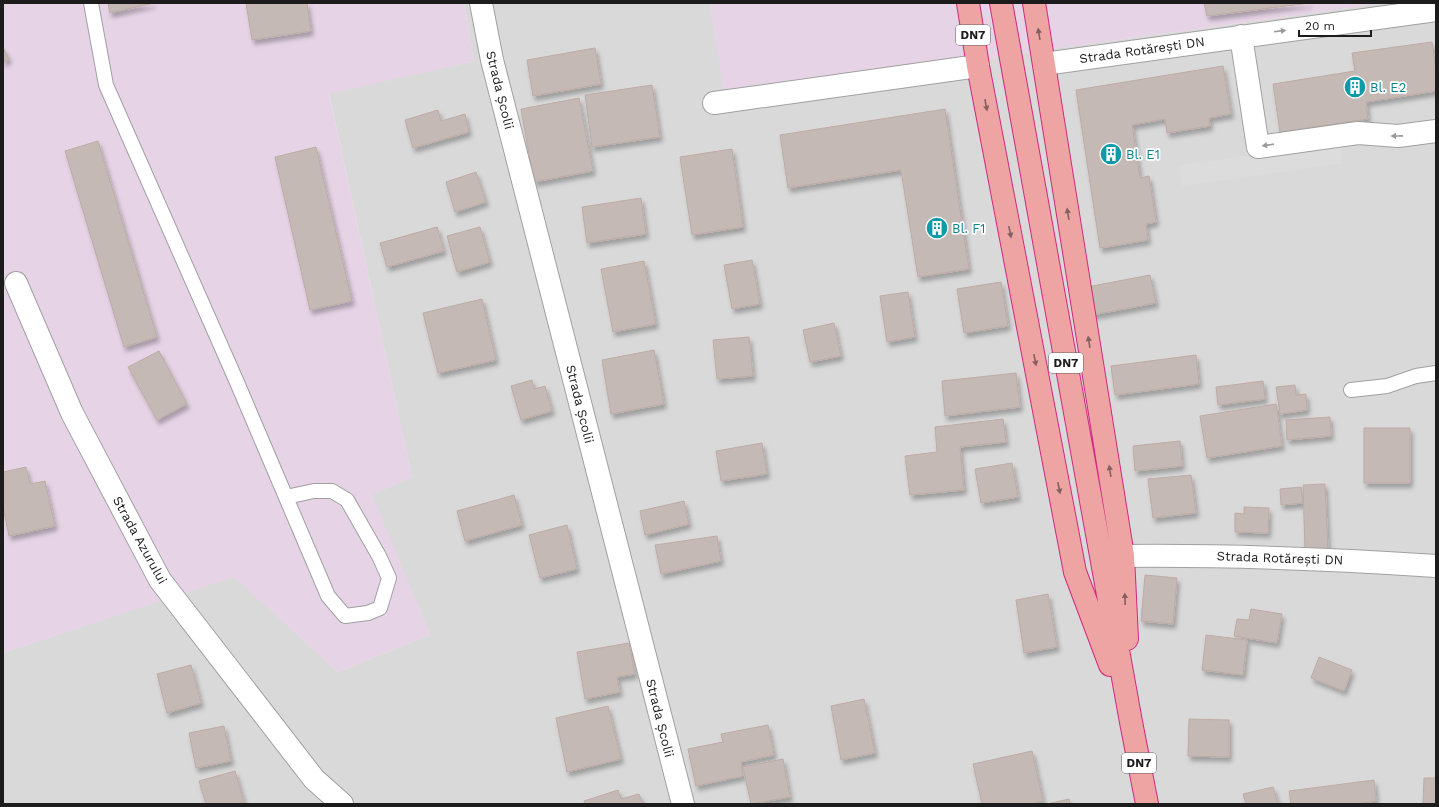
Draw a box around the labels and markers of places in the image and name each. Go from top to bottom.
building icon: Bl. E2 [1342,74,1368,100]
place label: Bl. E2 [1370,80,1406,95]
building icon: Bl. E1 [1098,141,1124,167]
place label: Bl. E1 [1126,147,1160,162]
building icon: Bl. F1 [924,215,950,241]
place label: Bl. F1 [952,221,985,236]

